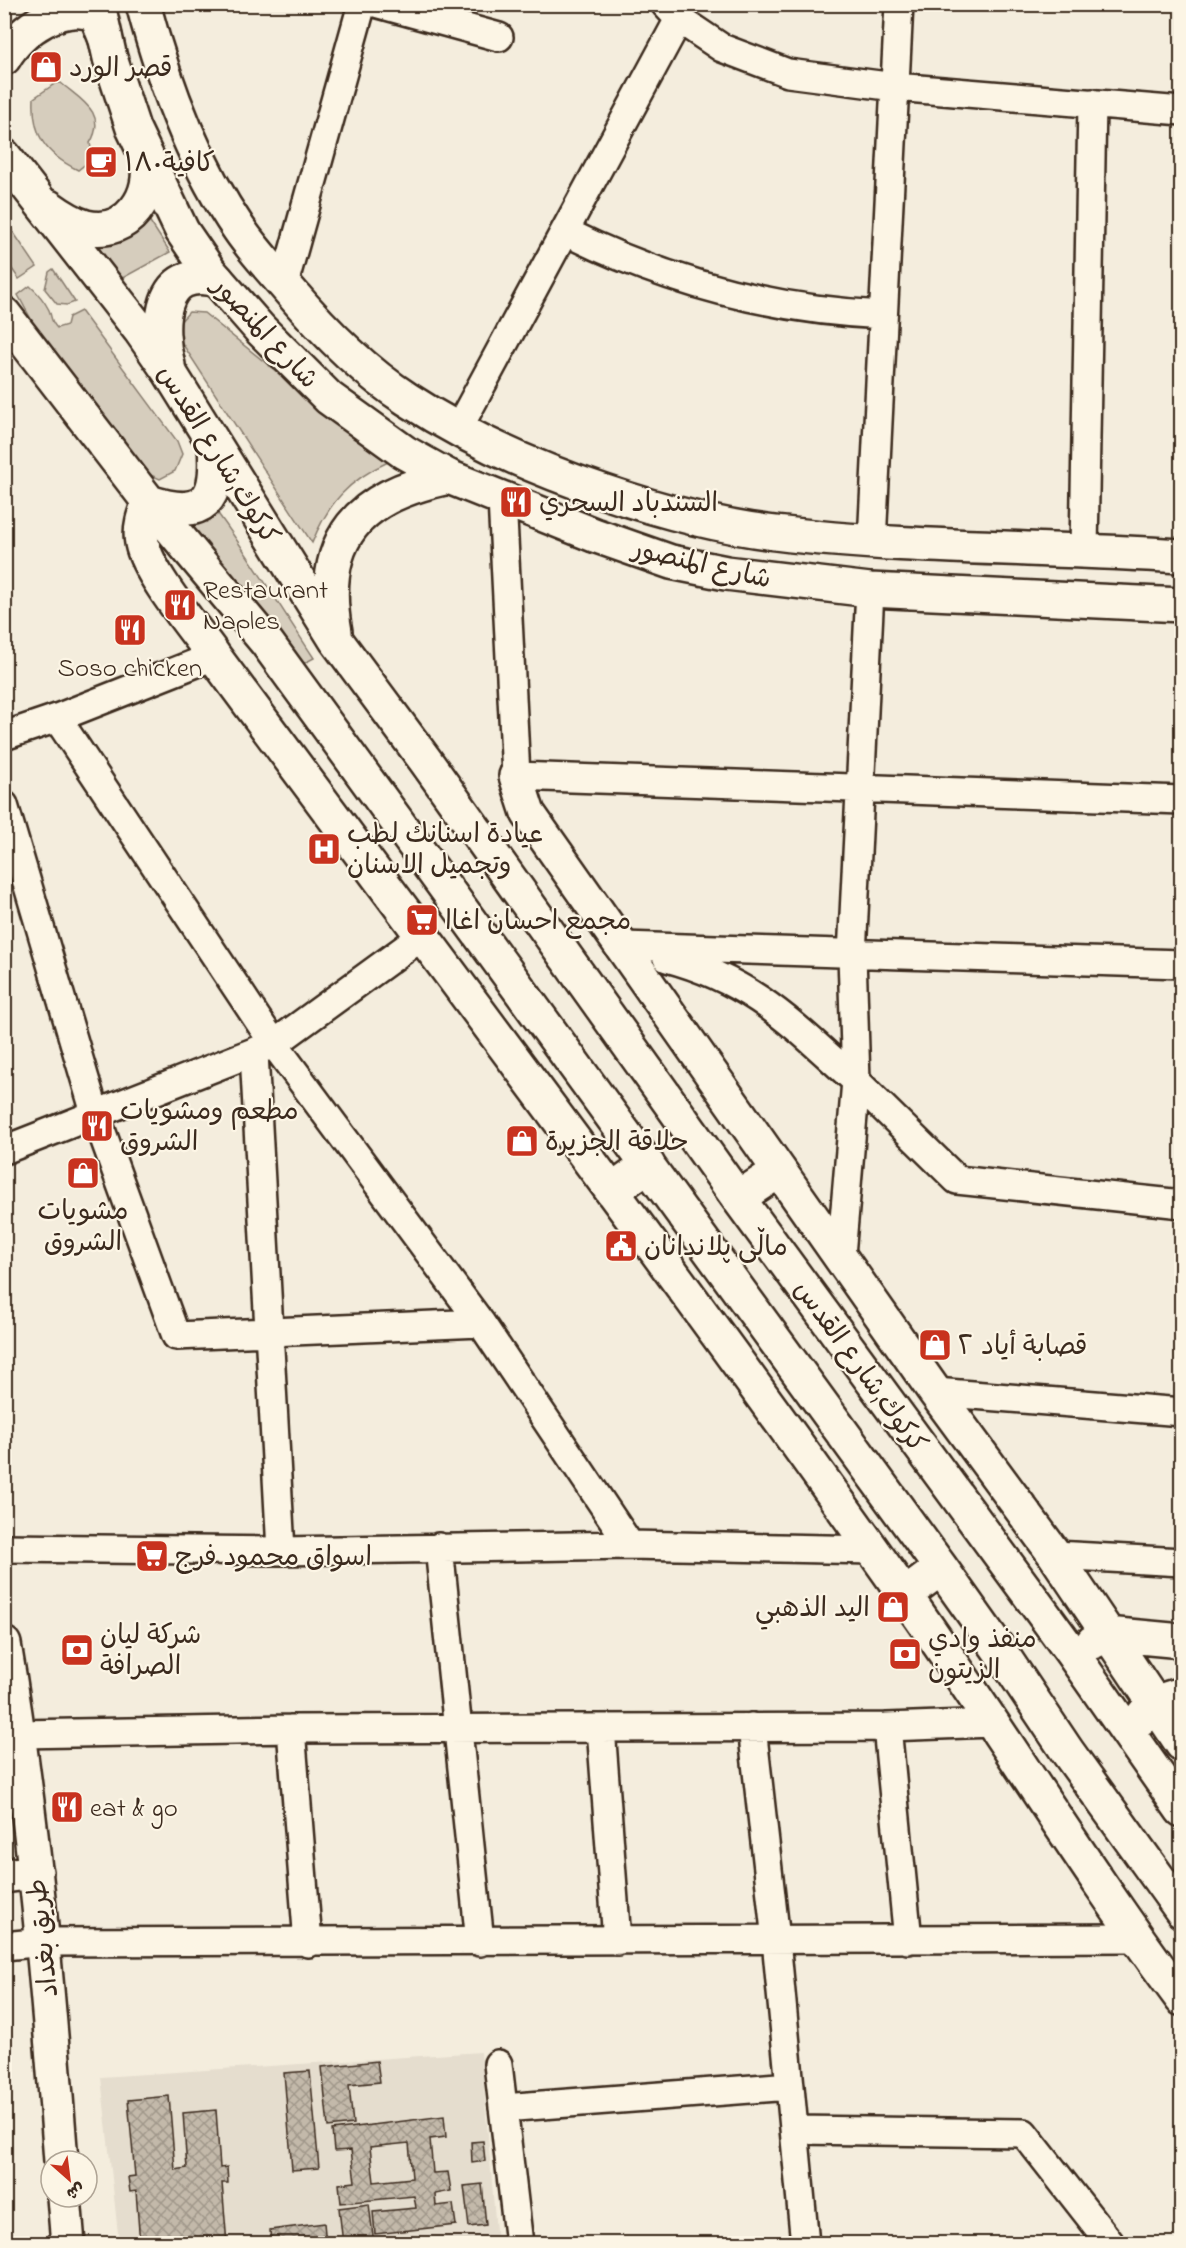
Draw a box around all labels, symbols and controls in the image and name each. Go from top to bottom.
shop icon: قصر الورد [28,49,64,85]
place label: قصر الورد [69,50,173,89]
cafe icon: كافية١٨٠ [83,144,119,180]
place label: كافية١٨٠ [124,145,215,184]
street label: شارع المنصور [200,267,327,399]
street label: كركوك,شارع القدس [146,358,288,553]
restaurant icon: السندباد السحري [498,484,534,520]
place label: السندباد السحري [539,485,718,524]
street label: شارع المنصور [626,530,775,600]
place label: Restaurant Naples [203,572,328,642]
restaurant icon: Restaurant Naples [162,587,198,623]
restaurant icon: Soso chicken [112,612,148,648]
place label: Soso chicken [58,650,202,689]
place label: عيادة اسنانك لطب وتجميل الاسنان [347,816,543,886]
hospital icon: عيادة اسنانك لطب وتجميل الاسنان [306,831,342,867]
supermarket icon: مجمع احسان اغاا [404,902,440,938]
place label: مجمع احسان اغاا [445,903,631,942]
place label: مطعم ومشويات الشروق [120,1093,299,1163]
restaurant icon: مطعم ومشويات الشروق [79,1108,115,1144]
shop icon: حلاقة الجزيرة [504,1123,540,1159]
place label: حلاقة الجزيرة [545,1124,689,1163]
shop icon: مشويات الشروق [65,1155,101,1191]
place label: مشويات الشروق [37,1193,129,1263]
place label: ماڵی پلاندانان [644,1227,788,1268]
public building icon: ماڵی پلاندانان [603,1228,639,1264]
street label: كركوك,شارع القدس [783,1273,935,1462]
shop icon: قصابة أياد ٢ [917,1327,953,1363]
place label: قصابة أياد ٢ [958,1328,1088,1367]
supermarket icon: اسواق محمود فرج [134,1538,170,1574]
place label: اسواق محمود فرج [175,1539,372,1578]
shop icon: اليد الذهبي [875,1589,911,1625]
place label: اليد الذهبي [755,1590,870,1630]
place label: شركة ليان الصرافة [100,1617,201,1687]
place label: منفذ وادي الزيتون [928,1621,1037,1691]
bank icon: شركة ليان الصرافة [59,1632,95,1668]
bank icon: منفذ وادي الزيتون [887,1636,923,1672]
restaurant icon: eat & go [49,1789,85,1825]
place label: eat & go [90,1790,178,1829]
street label: طريق بغداد [19,1877,70,1999]
north arrow [39,2149,99,2209]
text: ش [62,2176,89,2205]

